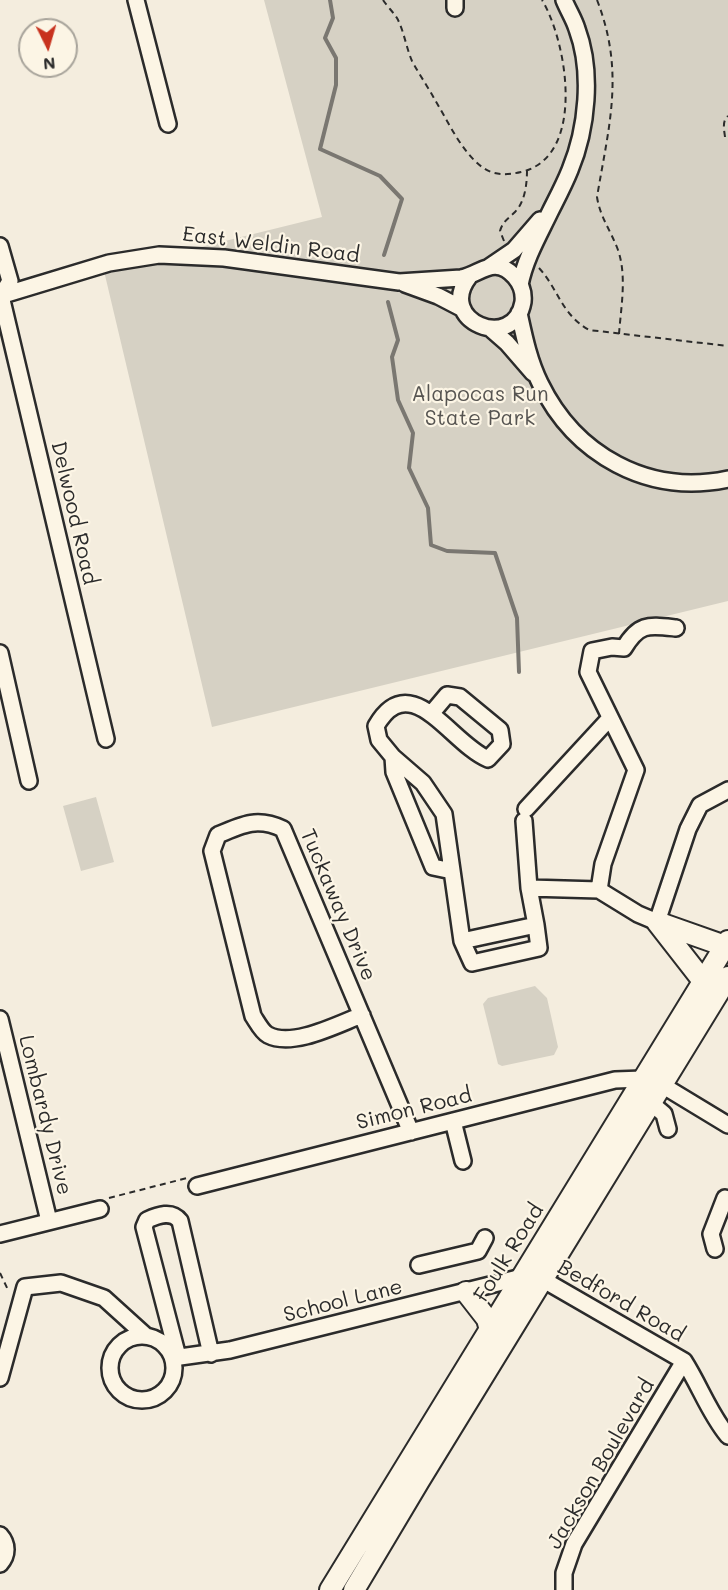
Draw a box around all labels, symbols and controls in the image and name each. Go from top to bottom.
north arrow [18,18,78,78]
text: N [42,53,56,75]
street label: East Weldin Road [181,222,361,268]
park label: Alapocas Run State Park [411,382,549,432]
street label: Delwood Road [45,439,103,587]
street label: Tuckaway Drive [295,825,381,985]
street label: Lombardy Drive [13,1033,77,1197]
street label: Simon Road [354,1082,474,1136]
street label: Foulk Road [469,1199,549,1307]
street label: Bedford Road [553,1254,689,1348]
street label: School Lane [281,1274,405,1328]
street label: Jackson Boulevard [542,1374,660,1554]

